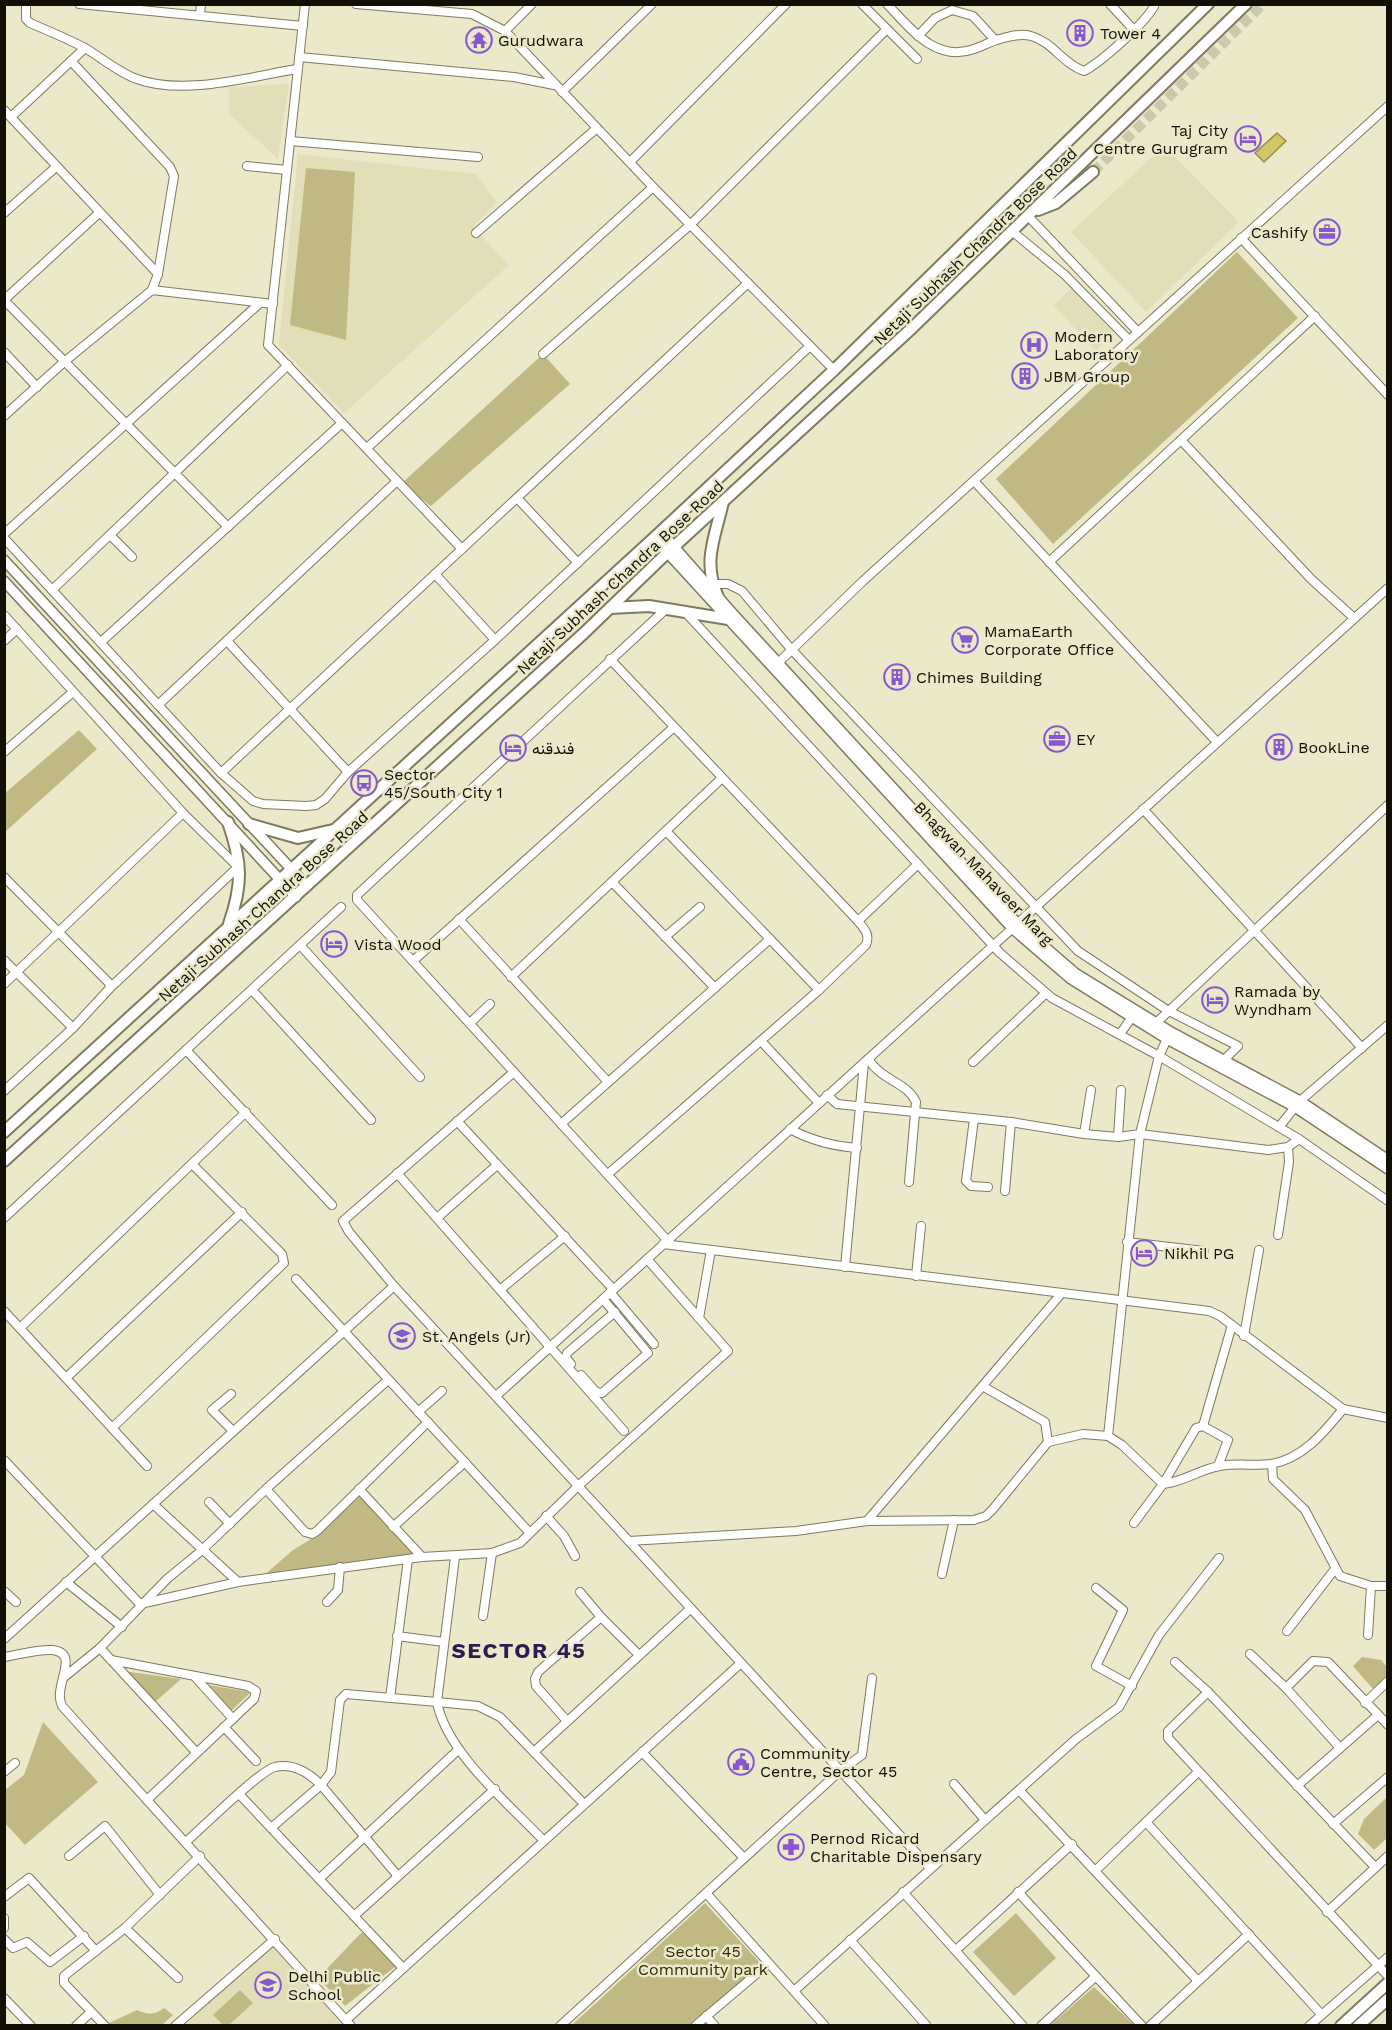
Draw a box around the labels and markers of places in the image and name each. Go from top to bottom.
building icon: Tower 4 [1065,18,1095,48]
place label: Tower 4 [1100,24,1161,43]
temple icon: Gurudwara [464,25,494,55]
place label: Gurudwara [498,31,584,50]
place label: Taj City Centre Gurugram [1093,121,1229,158]
hotel icon: Taj City Centre Gurugram [1233,124,1263,154]
office icon: Cashify [1312,217,1342,247]
place label: Cashify [1251,223,1309,242]
place label: Modern Laboratory [1054,327,1139,364]
hospital icon: Modern Laboratory [1019,330,1049,360]
building icon: JBM Group [1010,361,1040,391]
place label: JBM Group [1044,367,1130,386]
place label: MamaEarth Corporate Office [984,622,1114,659]
supermarket icon: MamaEarth Corporate Office [950,625,980,655]
building icon: Chimes Building [882,662,912,692]
place label: Chimes Building [916,668,1042,687]
office icon: EY [1042,724,1072,754]
place label: EY [1076,730,1095,749]
building icon: BookLine [1264,732,1294,762]
hotel icon: فندقنه [498,733,528,763]
place label: BookLine [1298,738,1370,757]
place label: فندقنه [532,739,574,758]
place label: Sector 45/South City 1 [384,765,503,802]
bus stop icon: Sector 45/South City 1 [349,768,379,798]
hotel icon: Vista Wood [319,929,349,959]
place label: Vista Wood [354,935,442,954]
place label: Ramada by Wyndham [1234,982,1321,1019]
hotel icon: Ramada by Wyndham [1200,985,1230,1015]
hotel icon: Nikhil PG [1129,1238,1159,1268]
place label: Nikhil PG [1164,1244,1234,1263]
school or university icon: St. Angels (Jr) [387,1321,417,1351]
place label: St. Angels (Jr) [422,1327,531,1346]
place label: Community Centre, Sector 45 [760,1744,897,1781]
public building icon: Community Centre, Sector 45 [726,1747,756,1777]
place label: Pernod Ricard Charitable Dispensary [810,1829,982,1866]
pharmacy icon: Pernod Ricard Charitable Dispensary [776,1832,806,1862]
place label: Delhi Public School [288,1967,381,2004]
school or university icon: Delhi Public School [253,1970,283,2000]

